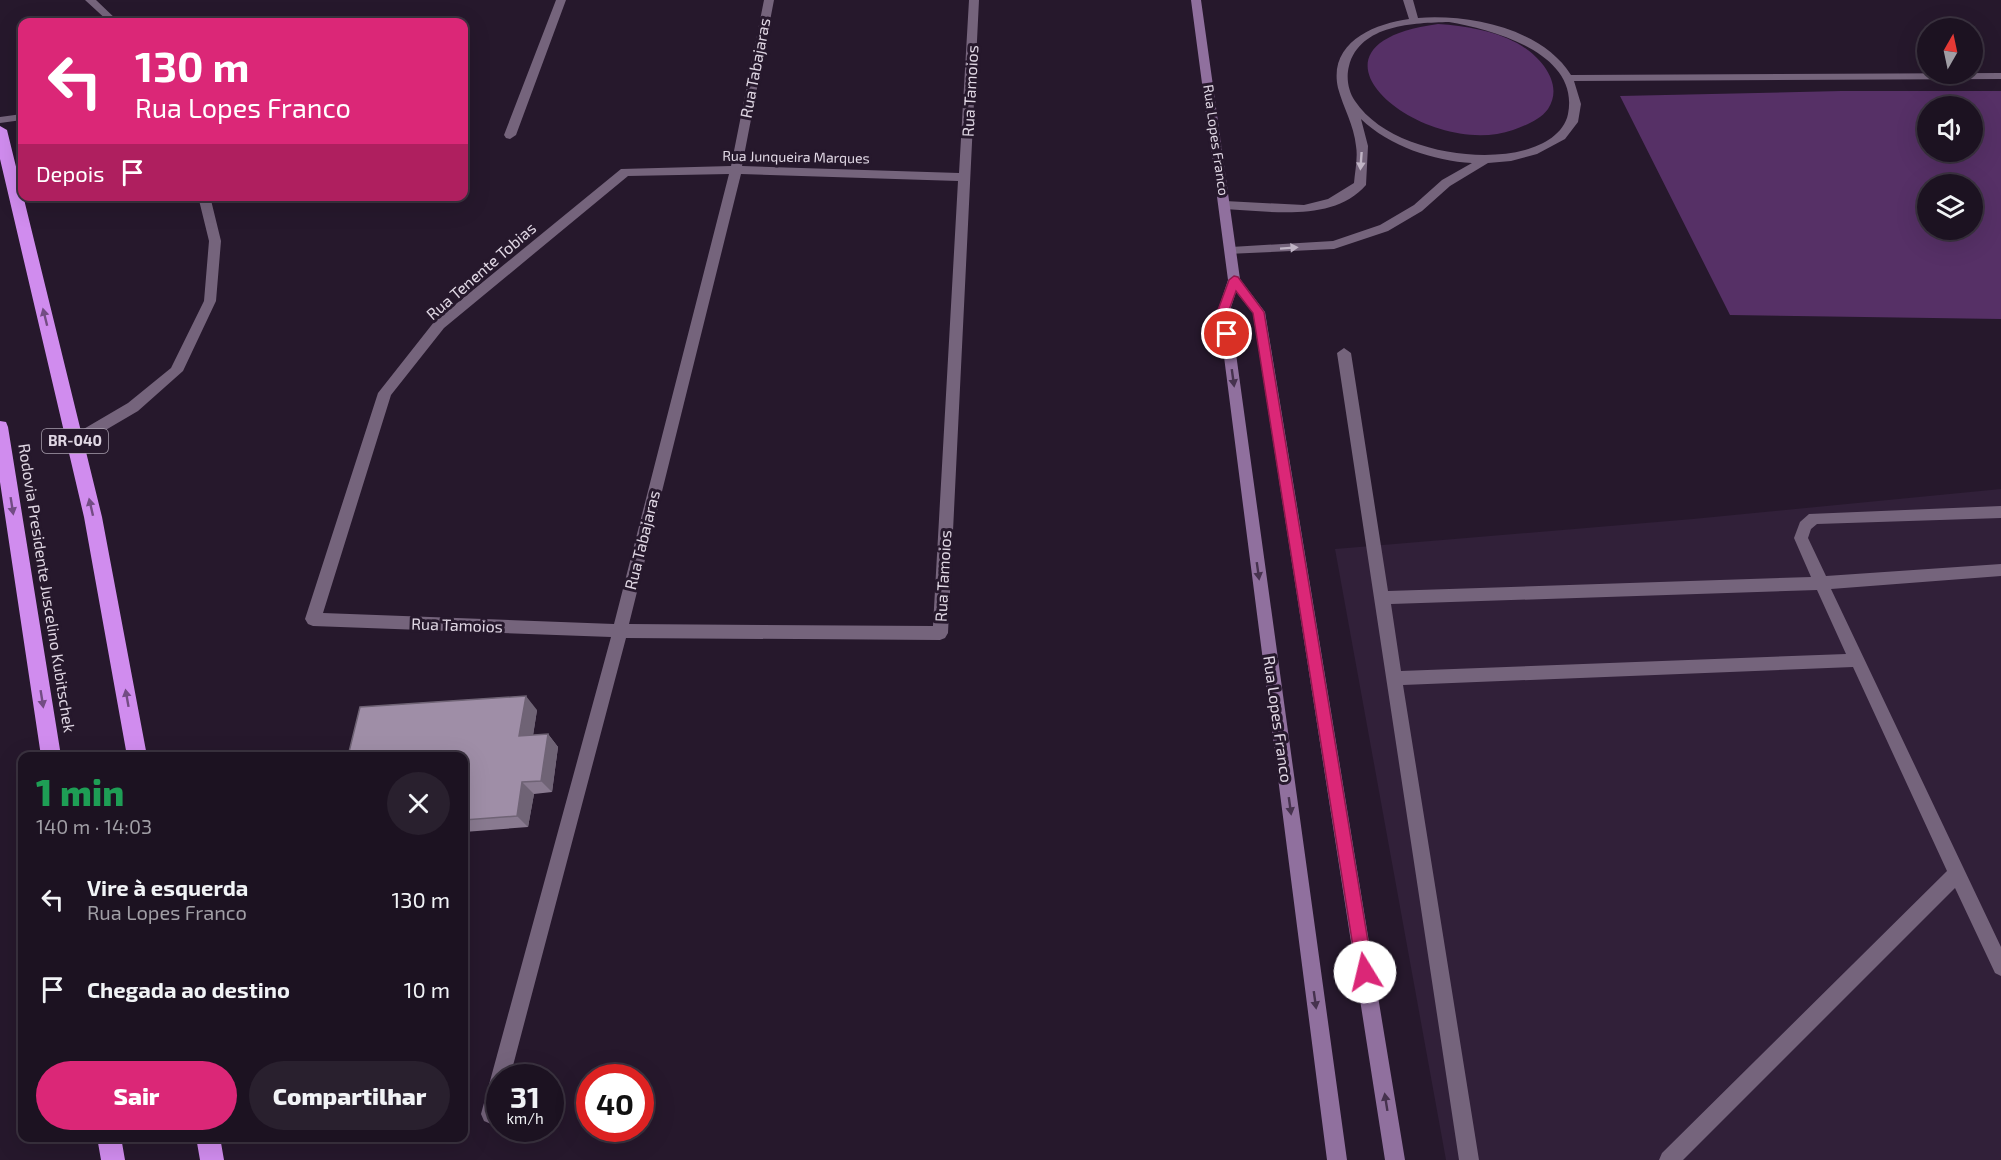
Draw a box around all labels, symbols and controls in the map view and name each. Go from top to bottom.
street label: Rua Tabajaras [735,16,775,120]
north arrow [1917,18,1983,84]
map controls [1917,18,1983,240]
text: 130 m [135,40,250,90]
icon: left [36,42,114,120]
street label: Rua Tamoios [958,45,981,137]
street label: Rua Lopes Franco [1200,83,1233,197]
text: Rua Lopes Franco [135,91,351,123]
button: sound [1917,96,1983,162]
street label: Rua Junqueira Marques [722,147,870,166]
one-way arrow [1356,151,1366,170]
icon: arrive [116,156,149,189]
text: Depois [36,160,104,186]
button: layers [1917,174,1983,240]
street label: Rua Tenente Tobias [422,218,539,323]
one-way arrow [1280,243,1299,252]
one-way arrow [40,308,50,326]
pin [1201,308,1252,359]
icon: arrive [1210,317,1243,350]
one-way arrow [1228,369,1237,388]
road number: BR-040 [42,429,108,453]
street label: Rodovia Presidente Juscelino Kubitschek [15,442,80,734]
street label: Rua Tabajaras [620,488,664,592]
one-way arrow [8,496,17,515]
one-way arrow [85,498,95,516]
street label: Rua Tamoios [931,530,954,622]
one-way arrow [1254,562,1263,581]
street label: Rua Tamoios [411,613,503,636]
street label: Rua Lopes Franco [1260,654,1297,784]
one-way arrow [37,689,46,708]
one-way arrow [122,689,131,708]
text: 1 min [36,770,124,813]
button: close [387,772,450,835]
one-way arrow [1285,797,1294,816]
text: 140 m · 14:03 [36,814,152,838]
text: Vire à esquerda [87,874,248,900]
icon: left [36,883,69,916]
text: 130 m [392,886,450,912]
text: Rua Lopes Franco [87,900,247,924]
position arrow [1333,940,1397,1004]
icon: arrive [36,973,69,1006]
text: Chegada ao destino [87,976,290,1002]
text: 10 m [404,976,450,1002]
one-way arrow [1311,990,1320,1009]
button: Sair [36,1061,237,1130]
button: Compartilhar [249,1061,450,1130]
speed limit sign: 40 [576,1064,654,1142]
text: 31 [510,1078,540,1114]
one-way arrow [1381,1093,1390,1112]
text: km/h [506,1109,544,1127]

